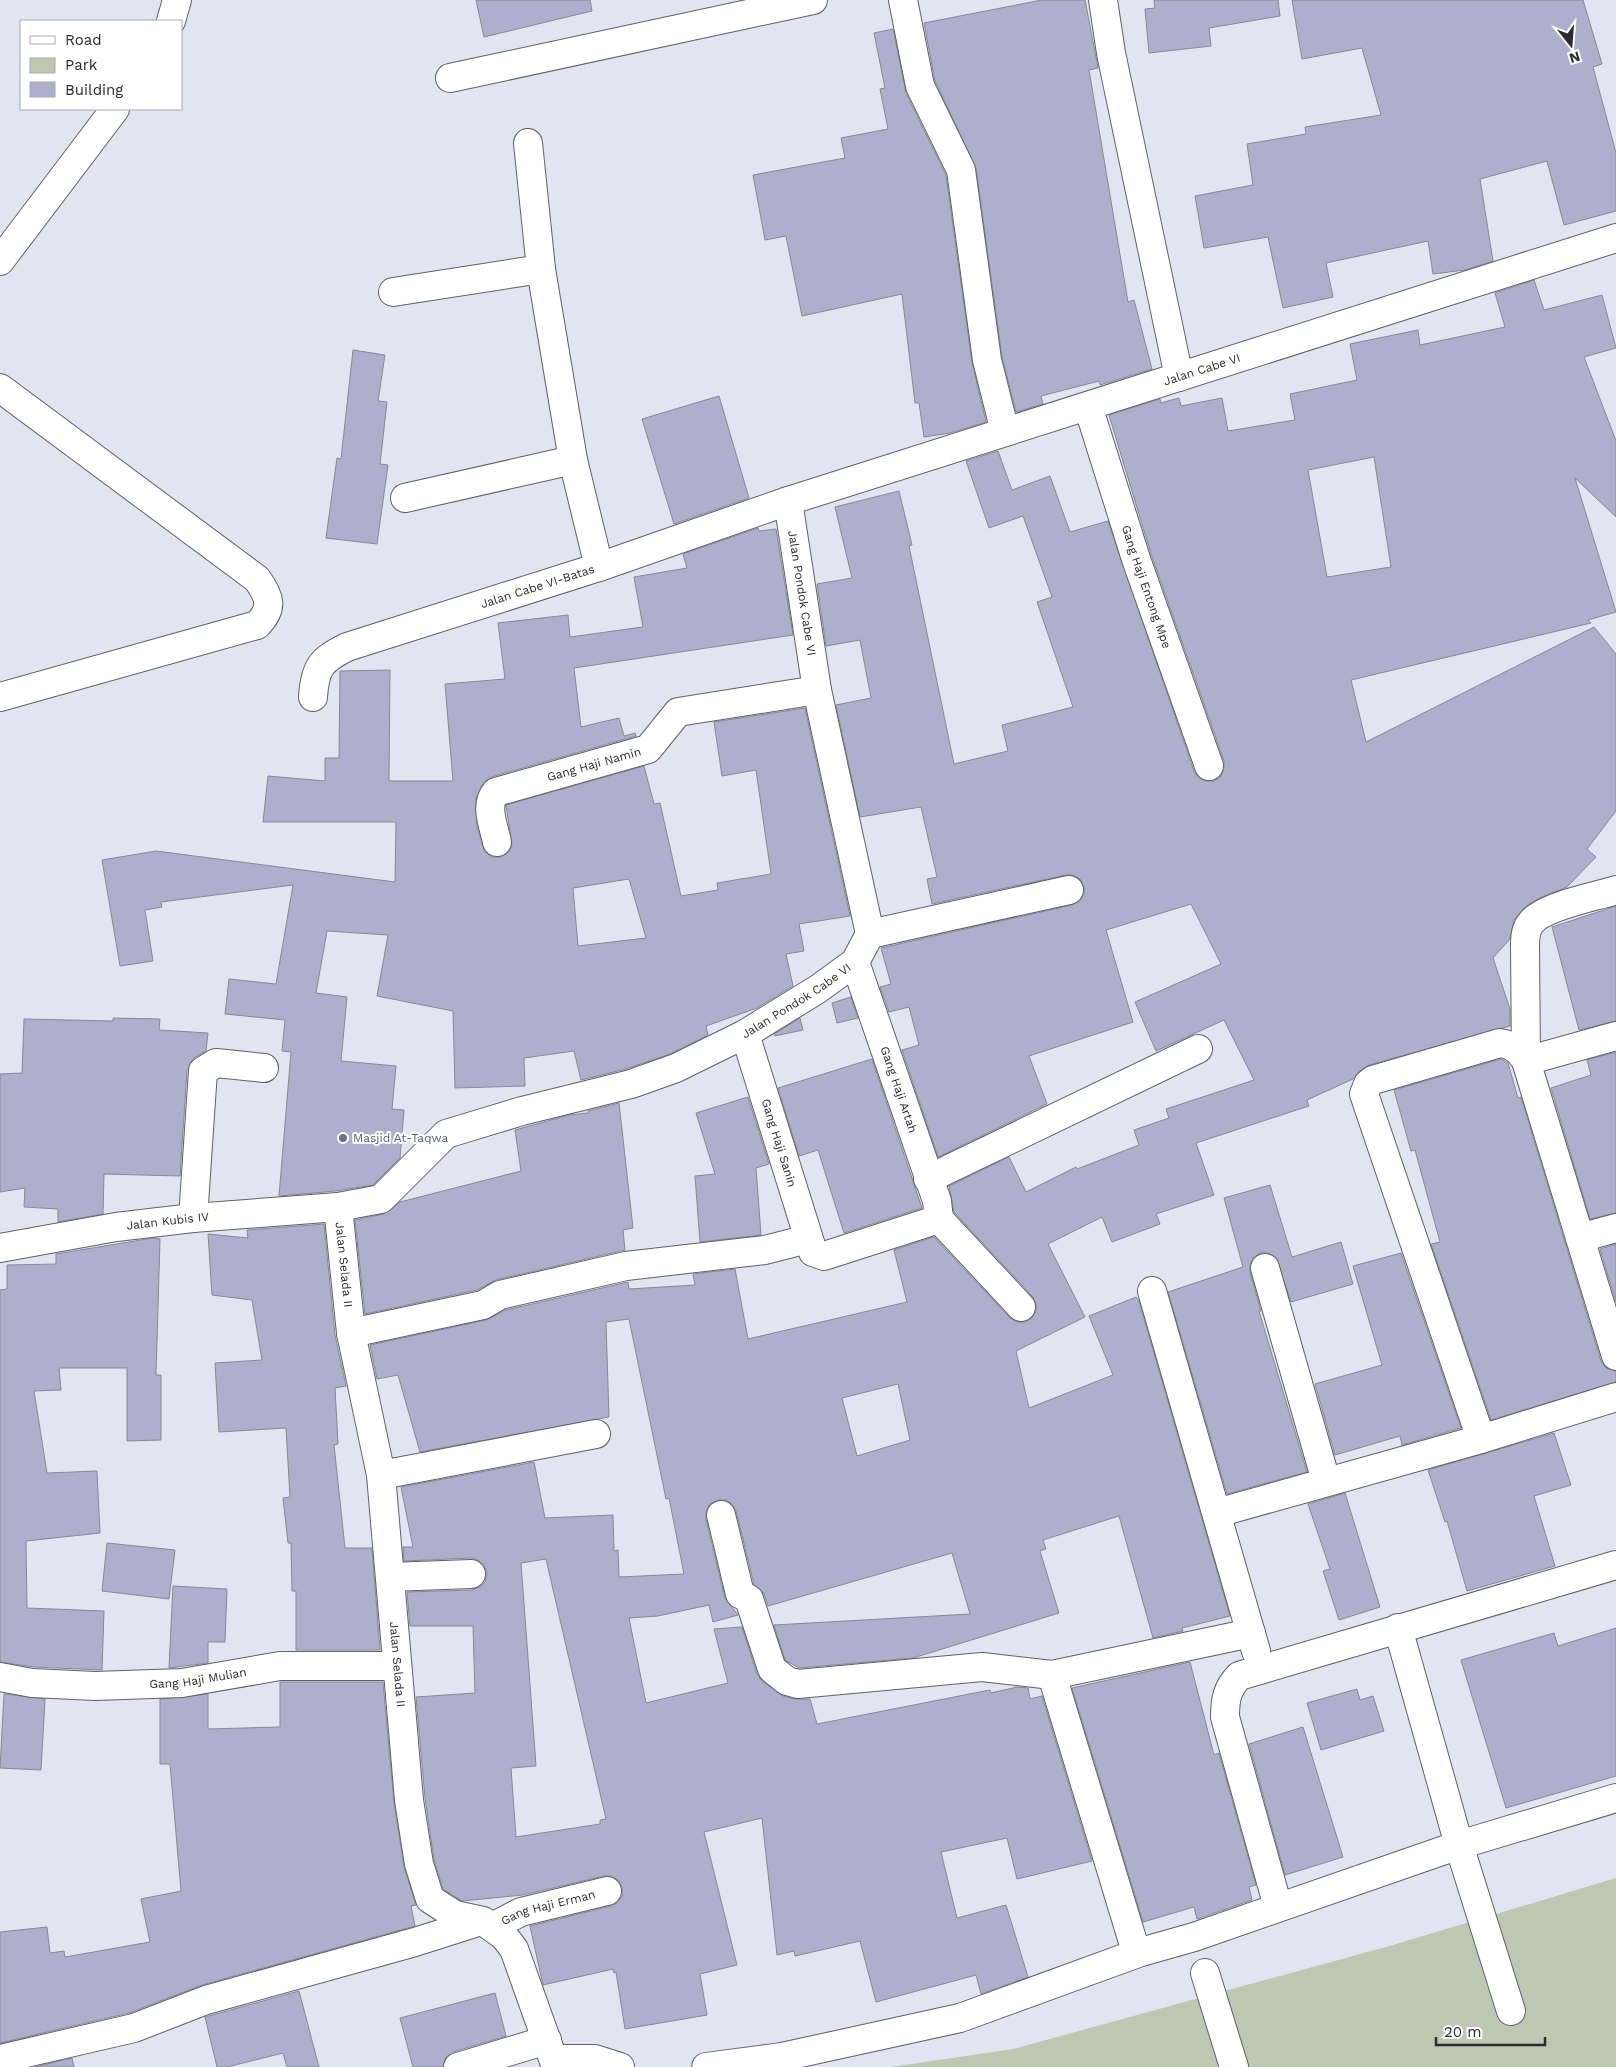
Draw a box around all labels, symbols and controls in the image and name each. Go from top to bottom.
legend [20,20,182,110]
north arrow [1546,20,1596,70]
text: Road [65,31,102,49]
text: N [1568,48,1582,67]
text: Park [65,56,98,74]
text: Building [65,81,123,99]
street label: Jalan Cabe VI [1162,351,1242,388]
street label: Gang Haji Entong Mpe [1119,524,1174,650]
street label: Jalan Pondok Cabe VI [785,529,819,657]
street label: Jalan Cabe VI-Batas [479,562,596,611]
street label: Gang Haji Namin [545,744,643,784]
street label: Jalan Pondok Cabe VI [739,960,854,1041]
street label: Gang Haji Artah [877,1045,920,1135]
street label: Gang Haji Sanin [759,1097,799,1189]
place label: Masjid At-Taqwa [353,1131,448,1145]
marker: Masjid At-Taqwa [337,1132,349,1144]
street label: Jalan Kubis IV [126,1210,210,1233]
street label: Jalan Selada II [333,1221,355,1308]
street label: Jalan Selada II [387,1621,408,1708]
street label: Gang Haji Mulian [149,1665,248,1691]
street label: Gang Haji Erman [499,1887,597,1928]
scale bar [1436,2014,1545,2046]
text: 20 m [1444,2023,1482,2041]

